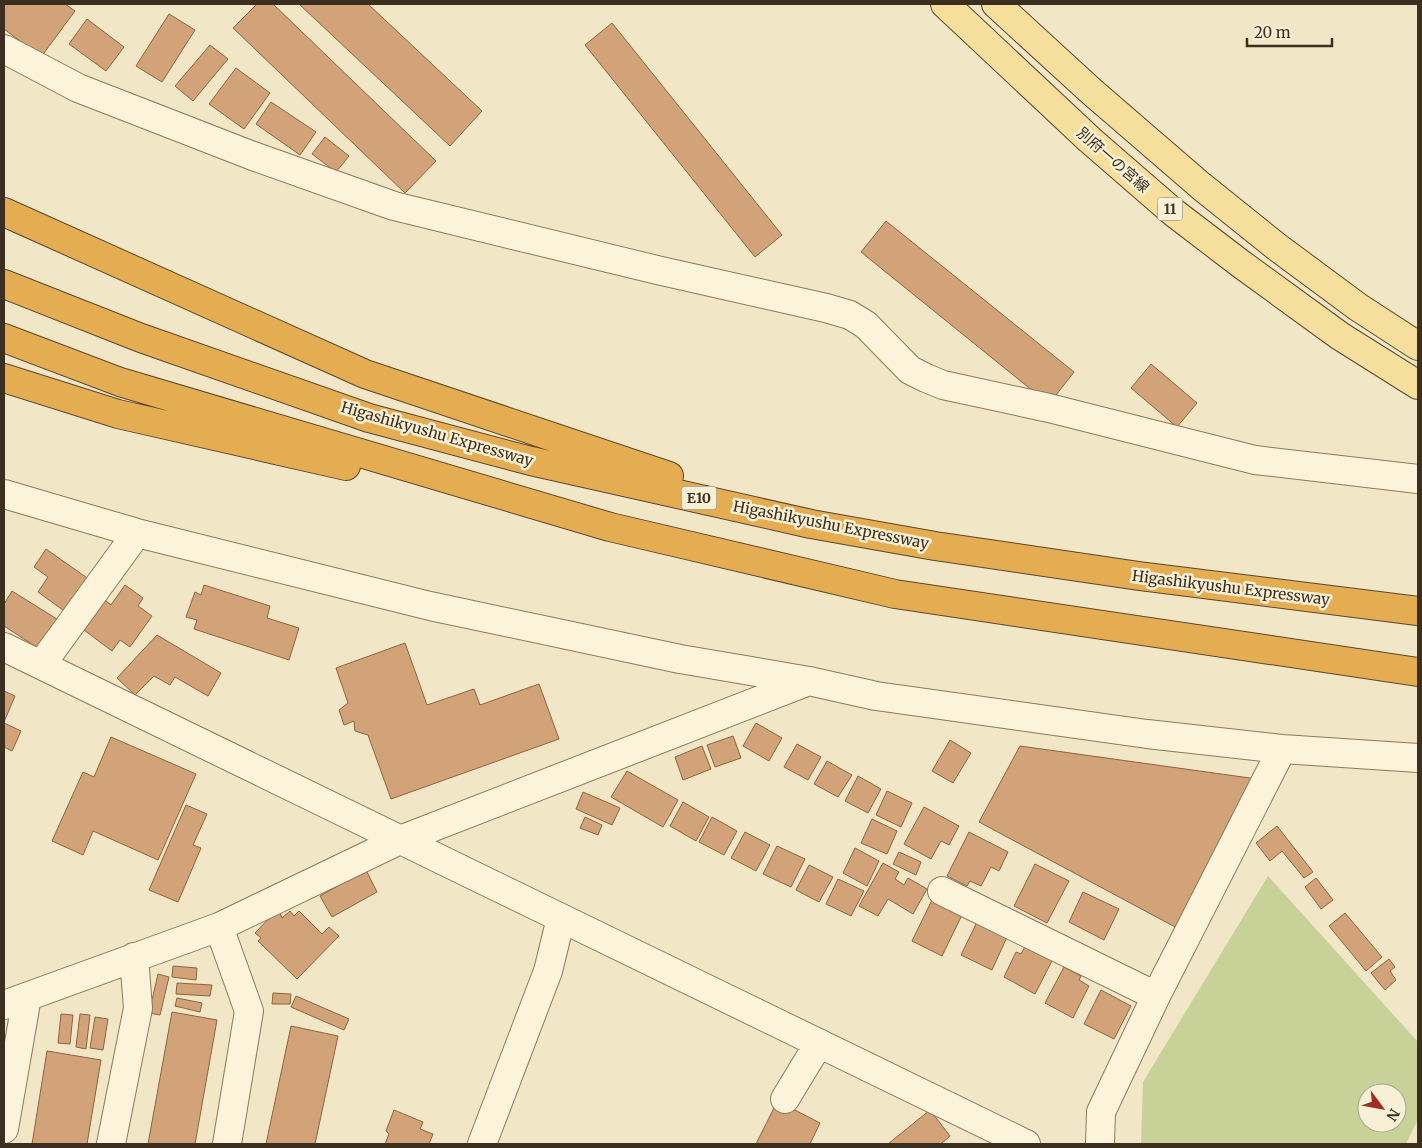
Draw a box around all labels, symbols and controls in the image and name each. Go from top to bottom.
scale bar [1247,15,1332,47]
text: 20 m [1254,23,1291,42]
street label: 別府一の宮線 [1073,123,1154,196]
road number: 11 [1158,198,1182,220]
street label: Higashikyushu Expressway [339,397,536,470]
road number: E10 [682,486,716,509]
street label: Higashikyushu Expressway [732,496,931,553]
street label: Higashikyushu Expressway [1131,566,1331,609]
north arrow [1357,1083,1407,1133]
text: N [1382,1105,1404,1124]

